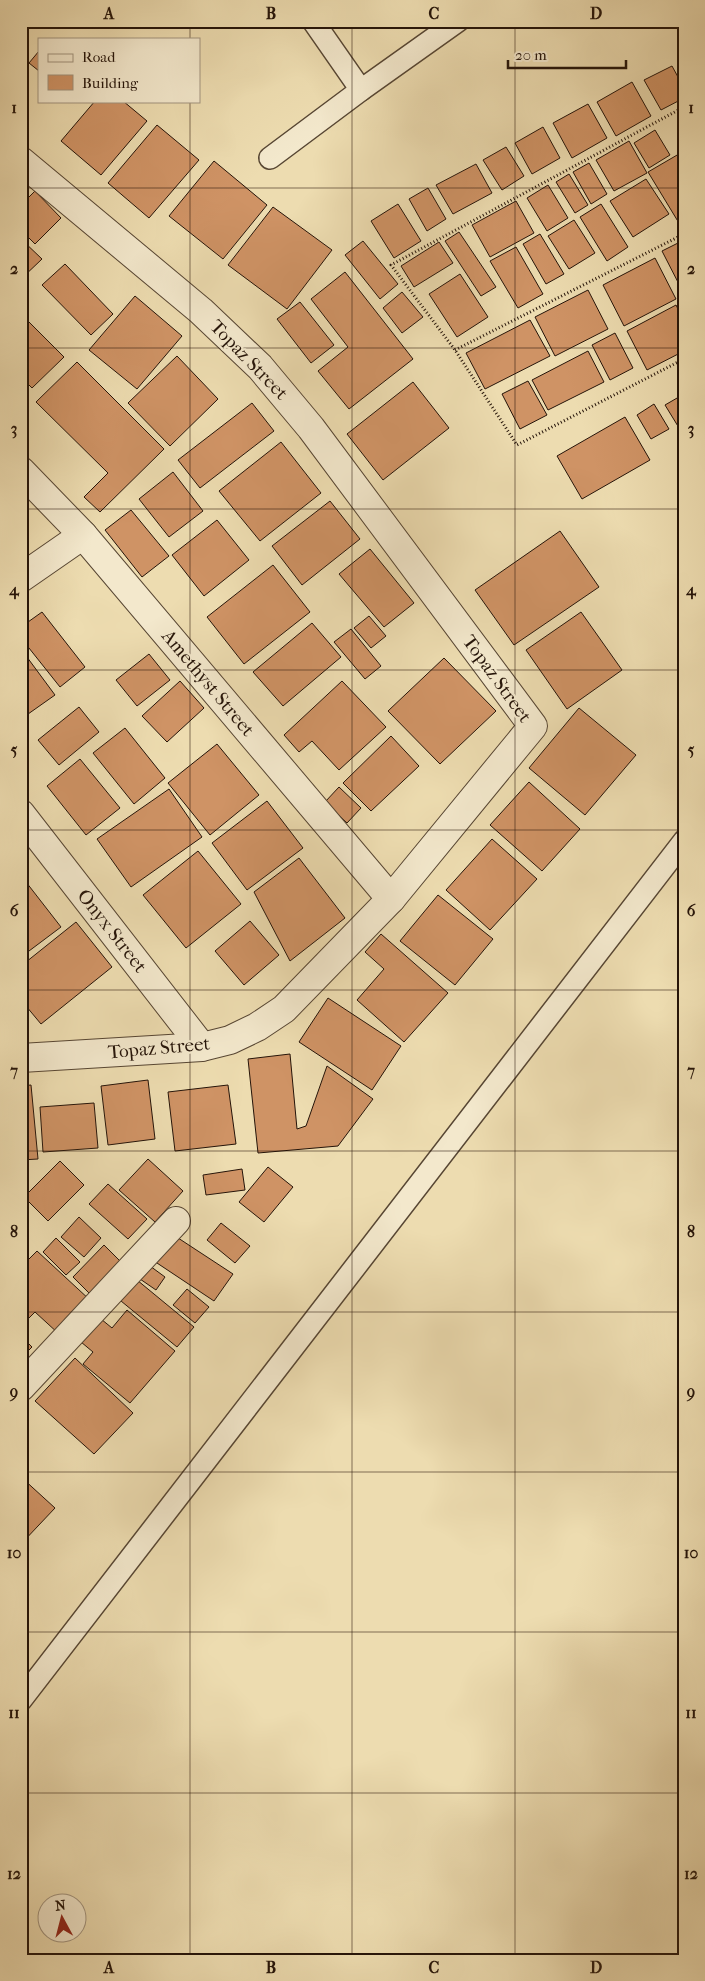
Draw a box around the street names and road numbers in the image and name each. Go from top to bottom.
street label: Topaz Street [206,316,293,405]
street label: Amethyst Street [156,624,259,741]
street label: Topaz Street [458,631,536,727]
street label: Onyx Street [73,885,151,977]
street label: Topaz Street [107,1033,211,1063]

